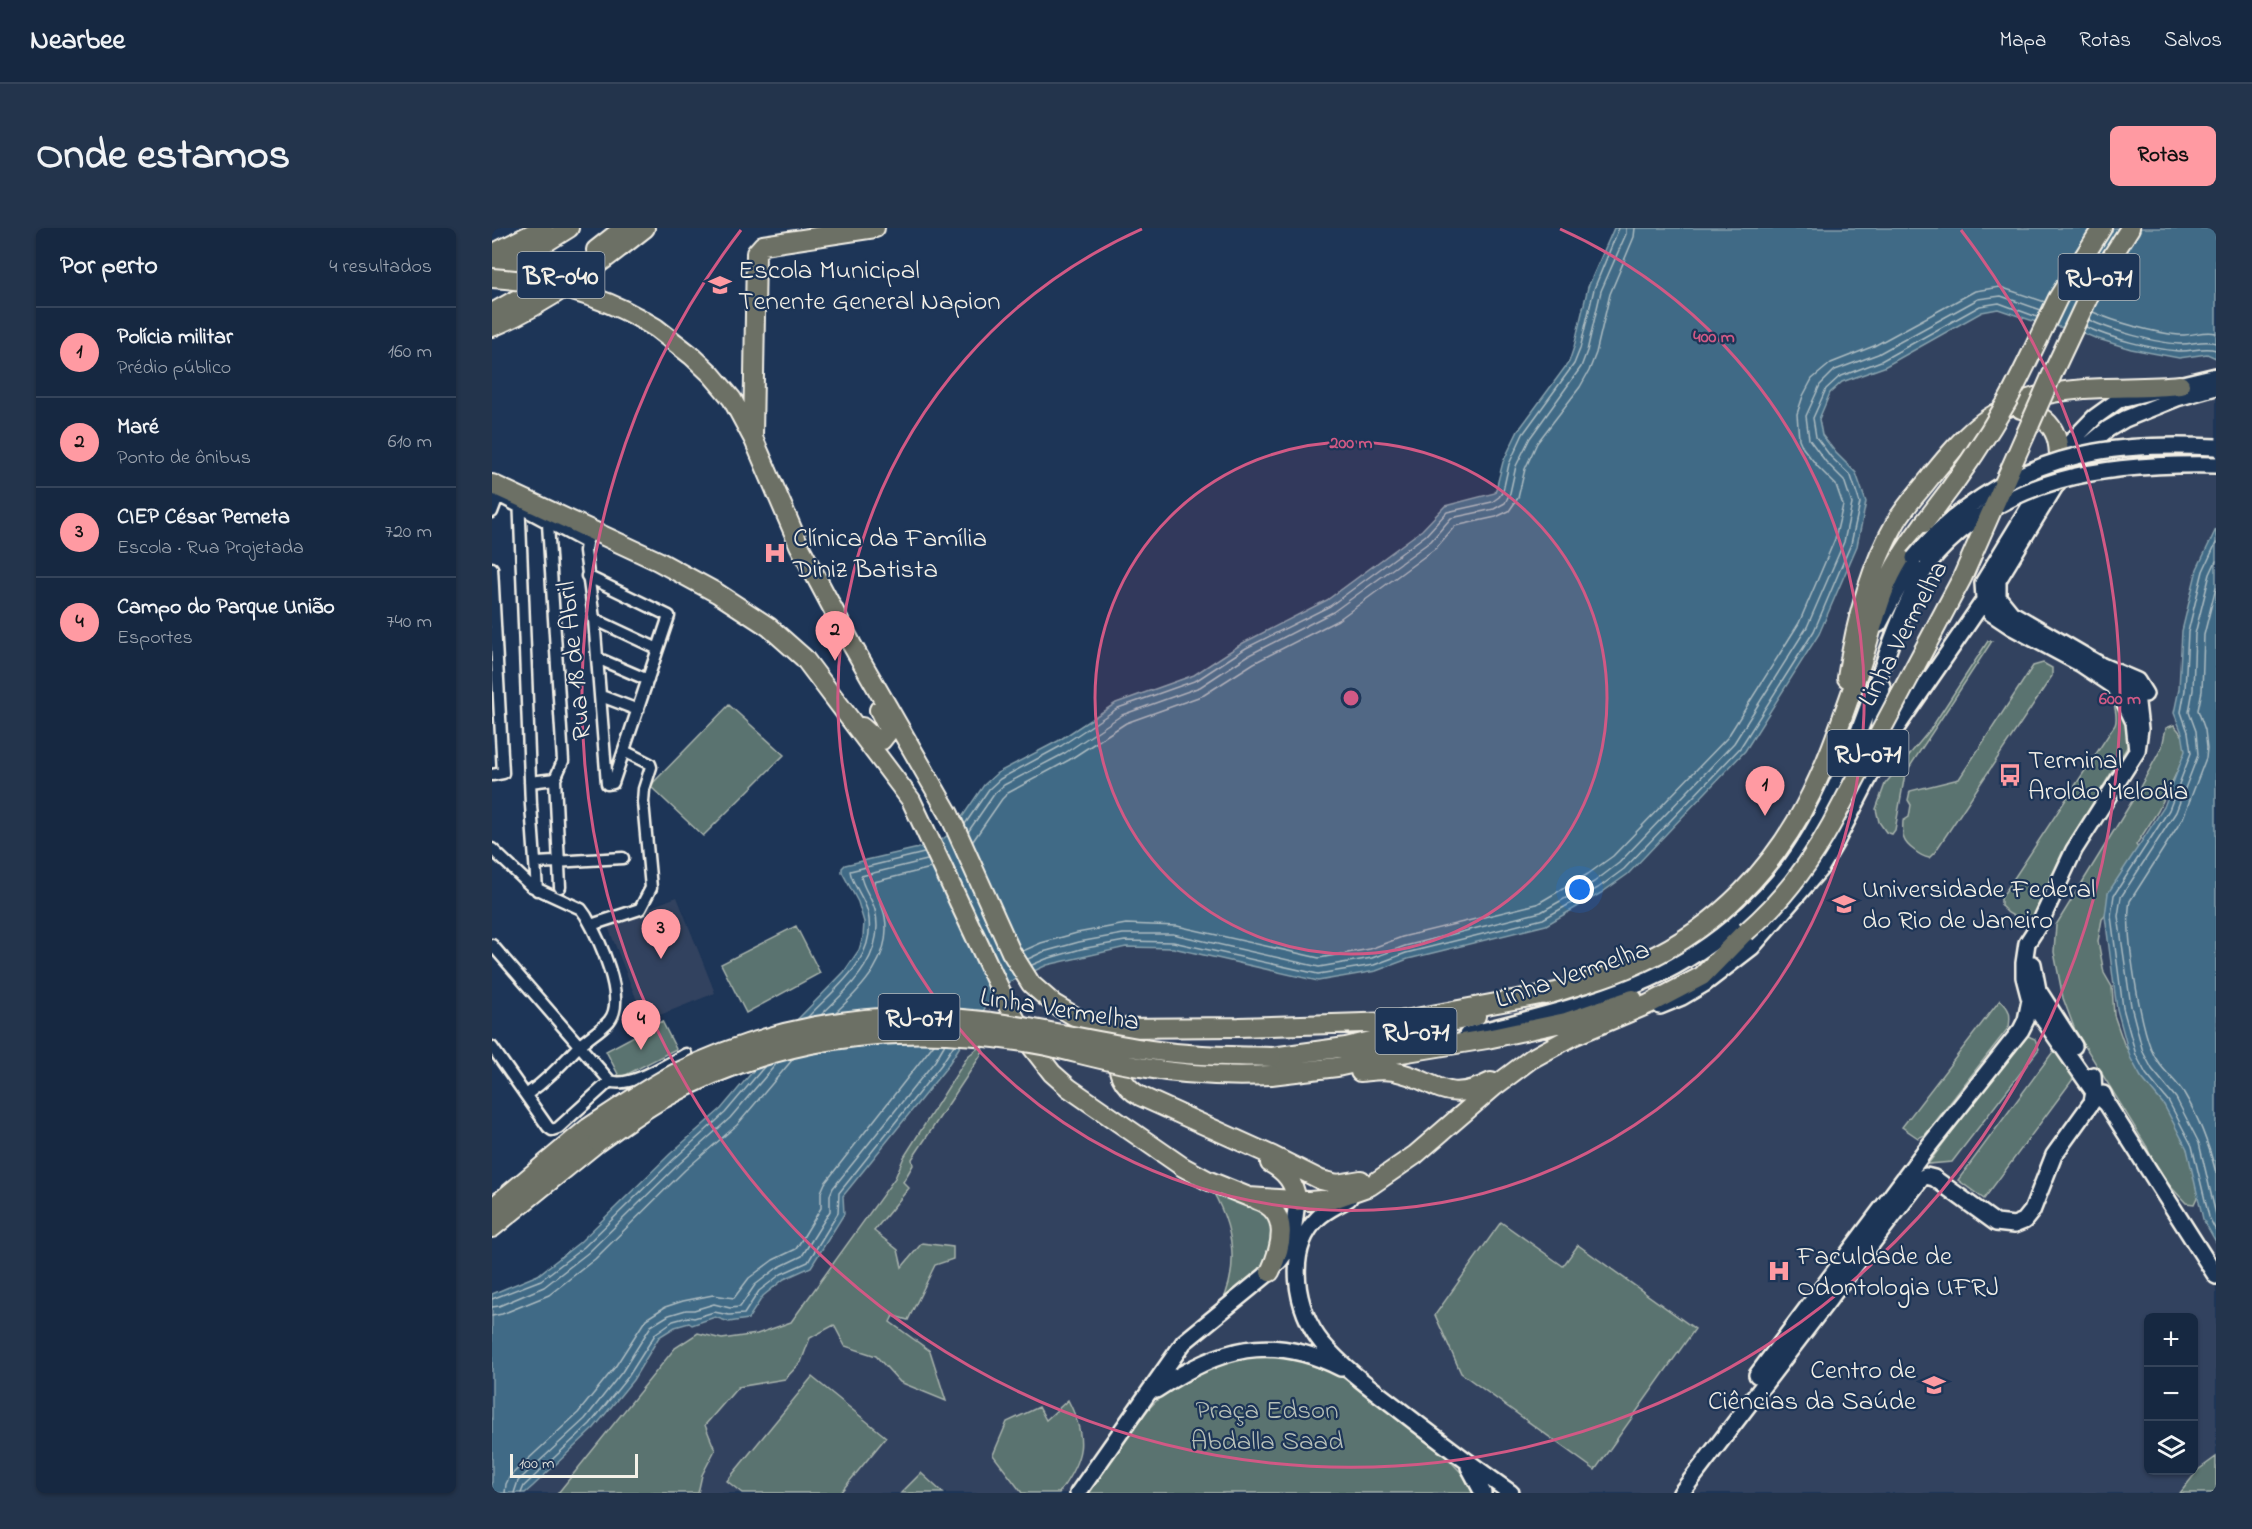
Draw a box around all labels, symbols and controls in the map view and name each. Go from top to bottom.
text: Nearbee [30,21,125,62]
text: Mapa [1999,26,2046,56]
text: Rotas [2079,26,2131,56]
text: Salvos [2164,26,2222,56]
text: Onde estamos [36,126,290,187]
button: Rotas [2110,126,2216,186]
text: Por perto [60,248,158,286]
road number: BR-040 [518,252,604,298]
place label: Escola Municipal Tenente General Napion [738,252,1001,322]
text: 4 resultados [329,253,432,282]
road number: RJ-071 [2058,254,2140,300]
school or university icon: Escola Municipal Tenente General Napion [707,272,733,298]
text: Polícia militar [117,322,233,354]
text: 400 m [1693,325,1735,351]
text: 1 [76,338,83,367]
text: 160 m [388,338,432,367]
text: Prédio público [117,354,231,383]
text: Maré [117,412,159,444]
text: 2 [75,428,84,457]
text: 610 m [388,428,432,457]
text: 200 m [1329,431,1373,457]
text: Ponto de ônibus [117,444,251,473]
text: CIEP César Perneta [117,502,290,534]
text: 3 [75,518,84,547]
text: 720 m [385,518,432,547]
place label: Clínica da Família Diniz Batista [792,520,987,590]
text: Escola · Rua Projetada [117,534,304,563]
hospital icon: Clínica da Família Diniz Batista [762,540,788,566]
street label: Linha Vermelha [1849,554,1959,714]
street label: Rua 18 de Abril [548,579,603,742]
text: Campo do Parque União [117,592,335,624]
text: 4 [75,608,84,637]
text: 740 m [386,608,432,637]
pin: 2 [816,612,854,661]
text: Esportes [117,624,193,653]
text: 600 m [2099,687,2141,713]
centre of rings [1341,688,1361,708]
road number: RJ-071 [1828,730,1908,776]
place label: Terminal Aroldo Melodia [2028,742,2188,812]
bus stop icon: Terminal Aroldo Melodia [1997,762,2023,788]
pin: 1 [1746,766,1784,816]
place label: Universidade Federal do Rio de Janeiro [1862,871,2096,941]
your location [1565,875,1594,904]
school or university icon: Universidade Federal do Rio de Janeiro [1831,891,1857,917]
pin: 3 [642,910,680,959]
street label: Linha Vermelha [1491,931,1655,1020]
street label: Linha Vermelha [977,979,1142,1042]
road number: RJ-071 [878,994,960,1040]
pin: 4 [622,1000,660,1050]
road number: RJ-071 [1376,1008,1456,1054]
place label: Faculdade de Odontologia UFRJ [1796,1238,1999,1308]
hospital icon: Faculdade de Odontologia UFRJ [1766,1258,1792,1284]
map controls [2144,1313,2198,1475]
button: + [2144,1313,2198,1367]
place label: Centro de Ciências da Saúde [1708,1352,1917,1422]
button: − [2144,1367,2198,1421]
school or university icon: Centro de Ciências da Saúde [1921,1372,1947,1398]
park label: Praça Edson Abdalla Saad [1191,1392,1343,1462]
button: layers [2144,1421,2198,1475]
scale bar [510,1451,638,1478]
text: 100 m [519,1452,554,1476]

